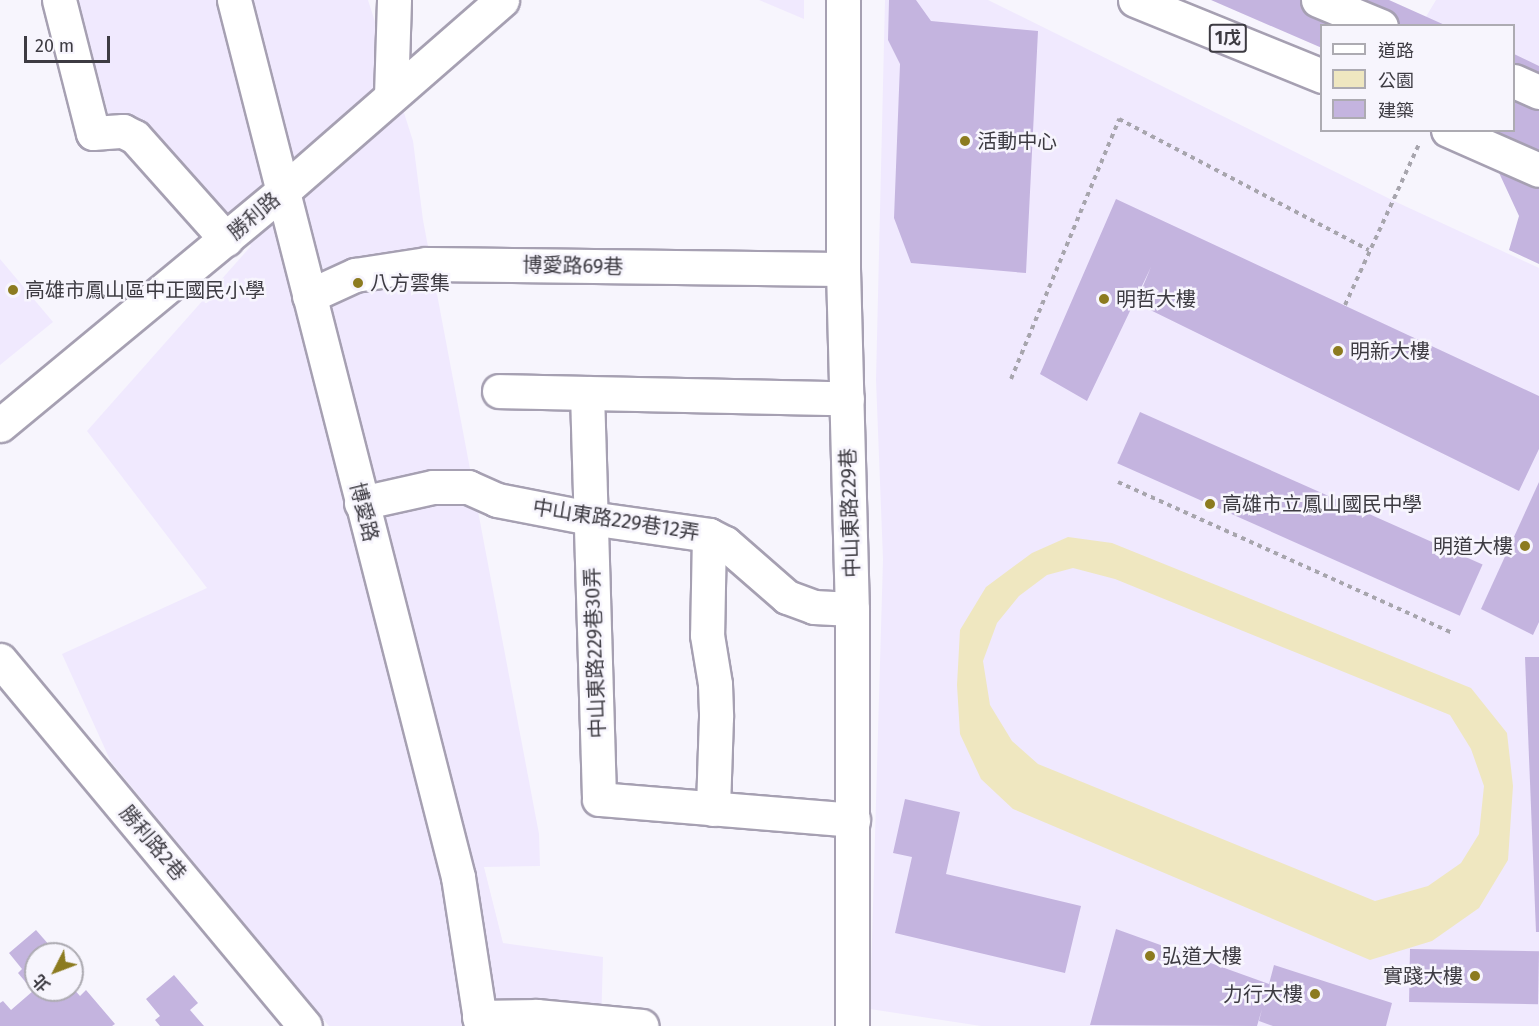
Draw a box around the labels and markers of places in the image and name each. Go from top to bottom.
place label: 活動中心 [977,129,1057,153]
marker: 活動中心 [958,134,972,148]
place label: 八方雲集 [370,271,450,295]
marker: 八方雲集 [351,276,365,290]
place label: 高雄市鳳山區中正國民小學 [25,278,265,302]
marker: 高雄市鳳山區中正國民小學 [6,283,20,297]
place label: 明哲大樓 [1116,287,1196,311]
marker: 明哲大樓 [1097,292,1111,306]
place label: 明新大樓 [1350,339,1430,363]
marker: 明新大樓 [1331,344,1345,358]
place label: 高雄市立鳳山國民中學 [1222,492,1422,516]
marker: 高雄市立鳳山國民中學 [1203,497,1217,511]
place label: 明道大樓 [1433,534,1513,558]
marker: 明道大樓 [1518,539,1532,553]
place label: 弘道大樓 [1162,944,1242,968]
marker: 弘道大樓 [1143,949,1157,963]
place label: 實踐大樓 [1383,964,1463,988]
marker: 實踐大樓 [1468,969,1482,983]
place label: 力行大樓 [1223,982,1303,1006]
marker: 力行大樓 [1308,987,1322,1001]

